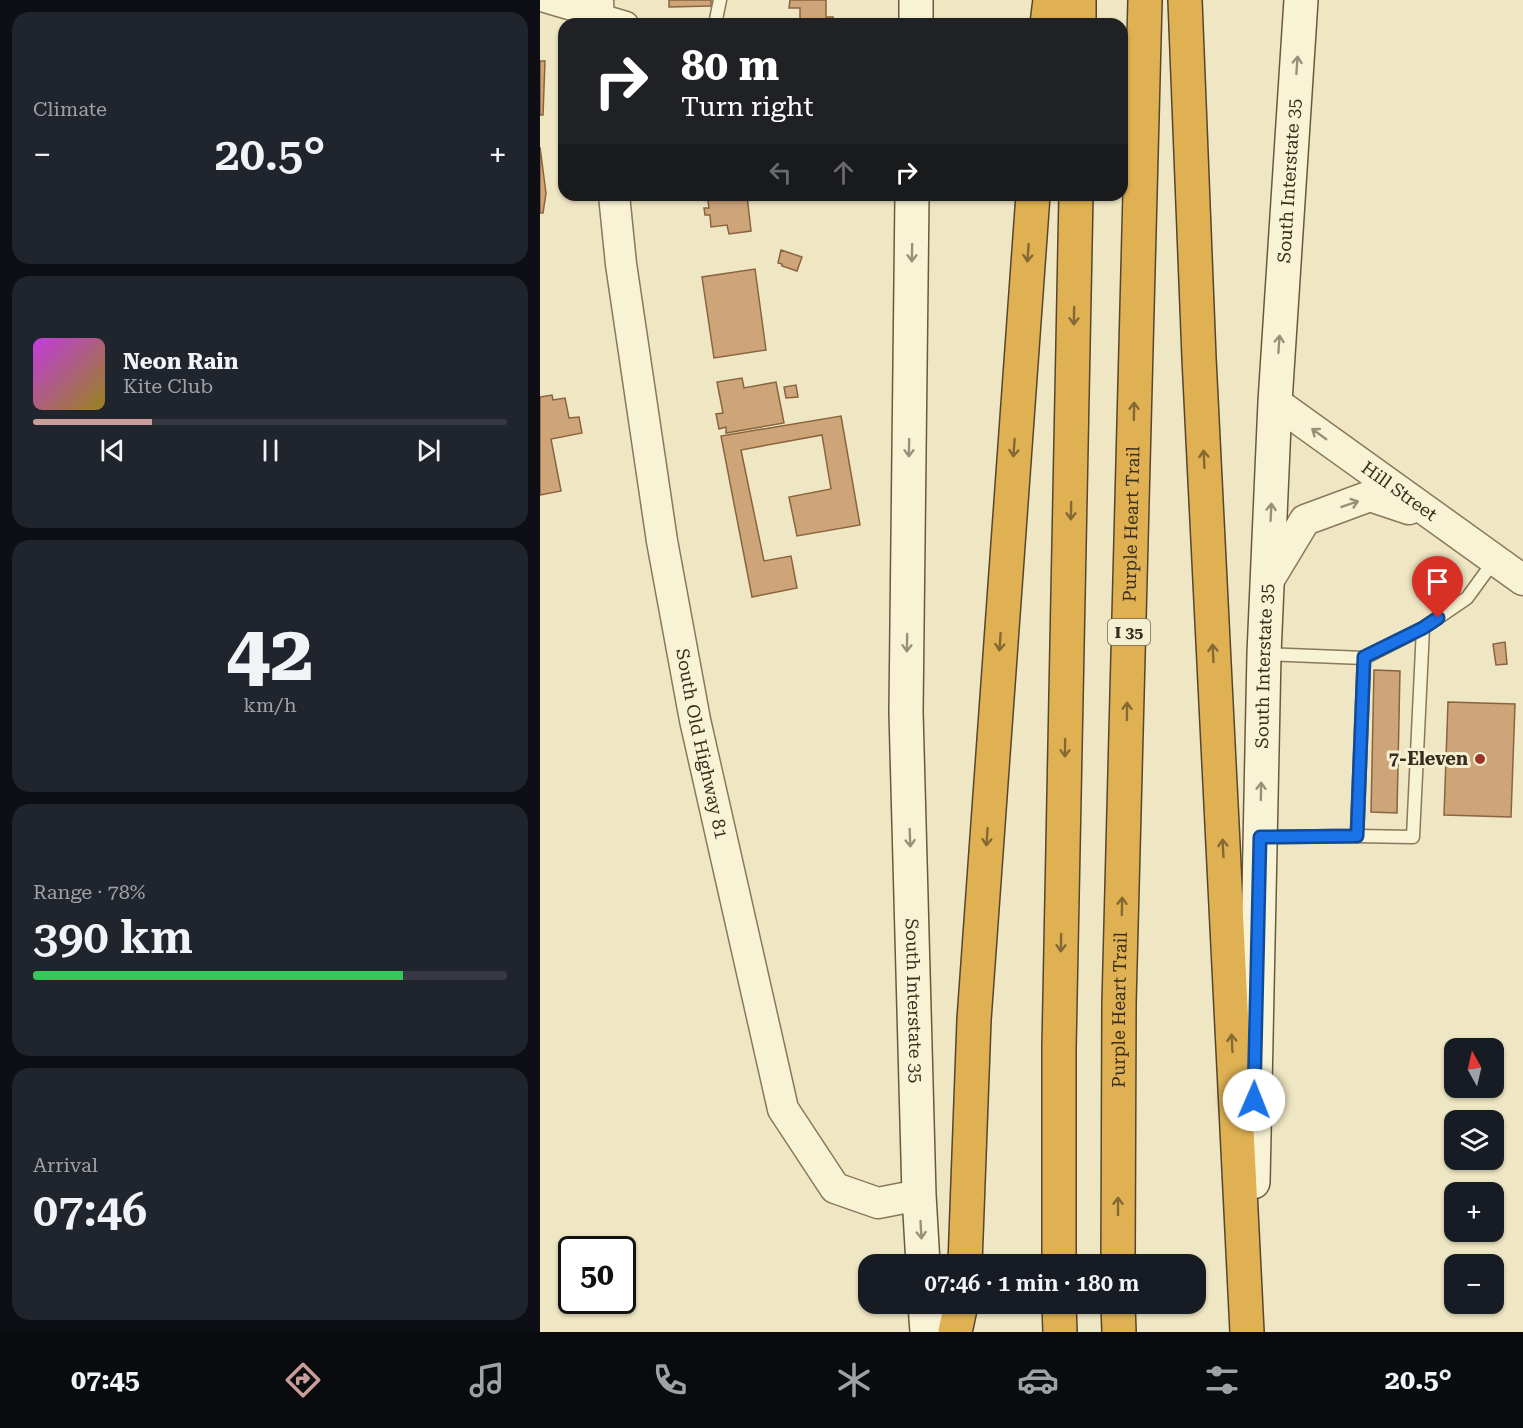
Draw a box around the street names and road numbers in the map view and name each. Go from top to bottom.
street label: South Interstate 35 [1273,98,1305,264]
street label: Purple Heart Trail [1118,446,1143,602]
street label: Hill Street [1358,457,1442,525]
street label: South Interstate 35 [1251,583,1277,749]
road number: I 35 [1108,619,1150,645]
street label: South Old Highway 81 [672,647,733,841]
street label: South Interstate 35 [902,918,927,1084]
street label: Purple Heart Trail [1108,931,1131,1088]

